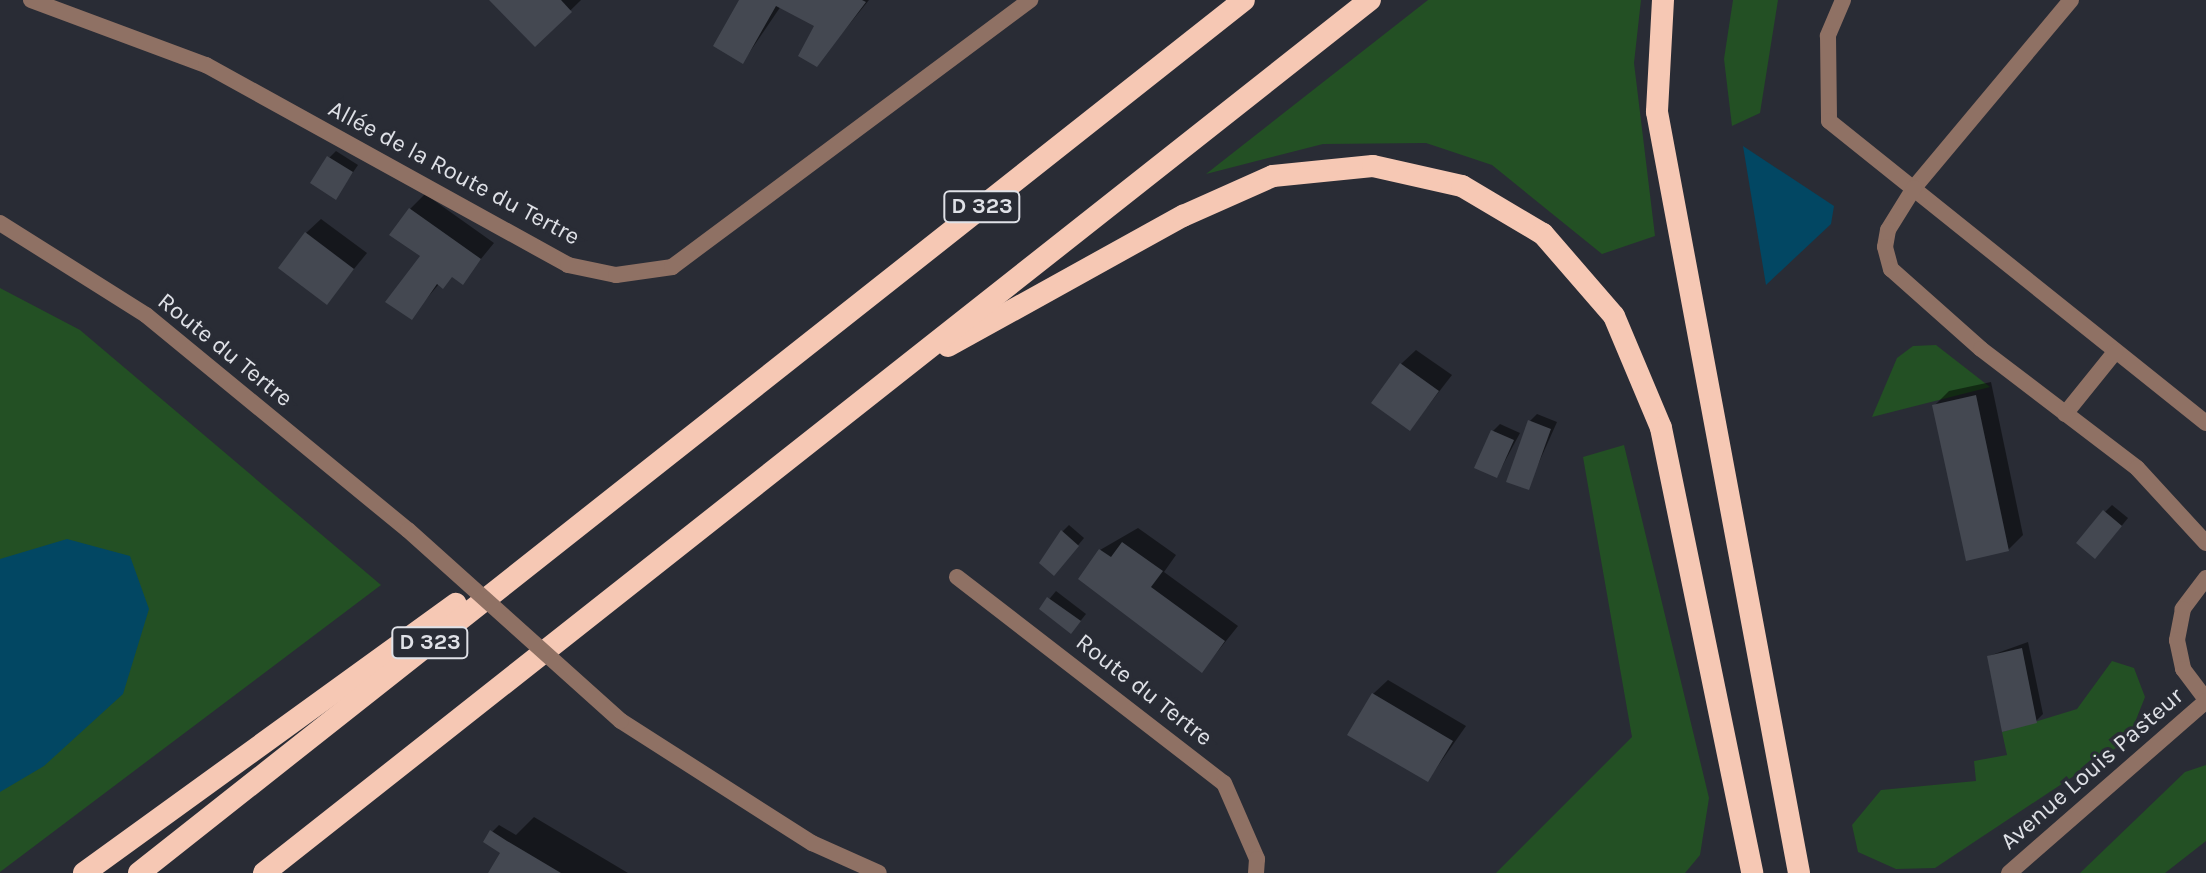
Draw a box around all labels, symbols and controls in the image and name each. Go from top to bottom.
street label: Allée de la Route du Tertre [323,94,585,252]
road number: D 323 [942,189,1022,225]
street label: Route du Tertre [152,287,298,413]
road number: D 323 [390,625,470,661]
street label: Route du Tertre [1070,628,1218,752]
street label: Avenue Louis Pasteur [1995,682,2189,856]

